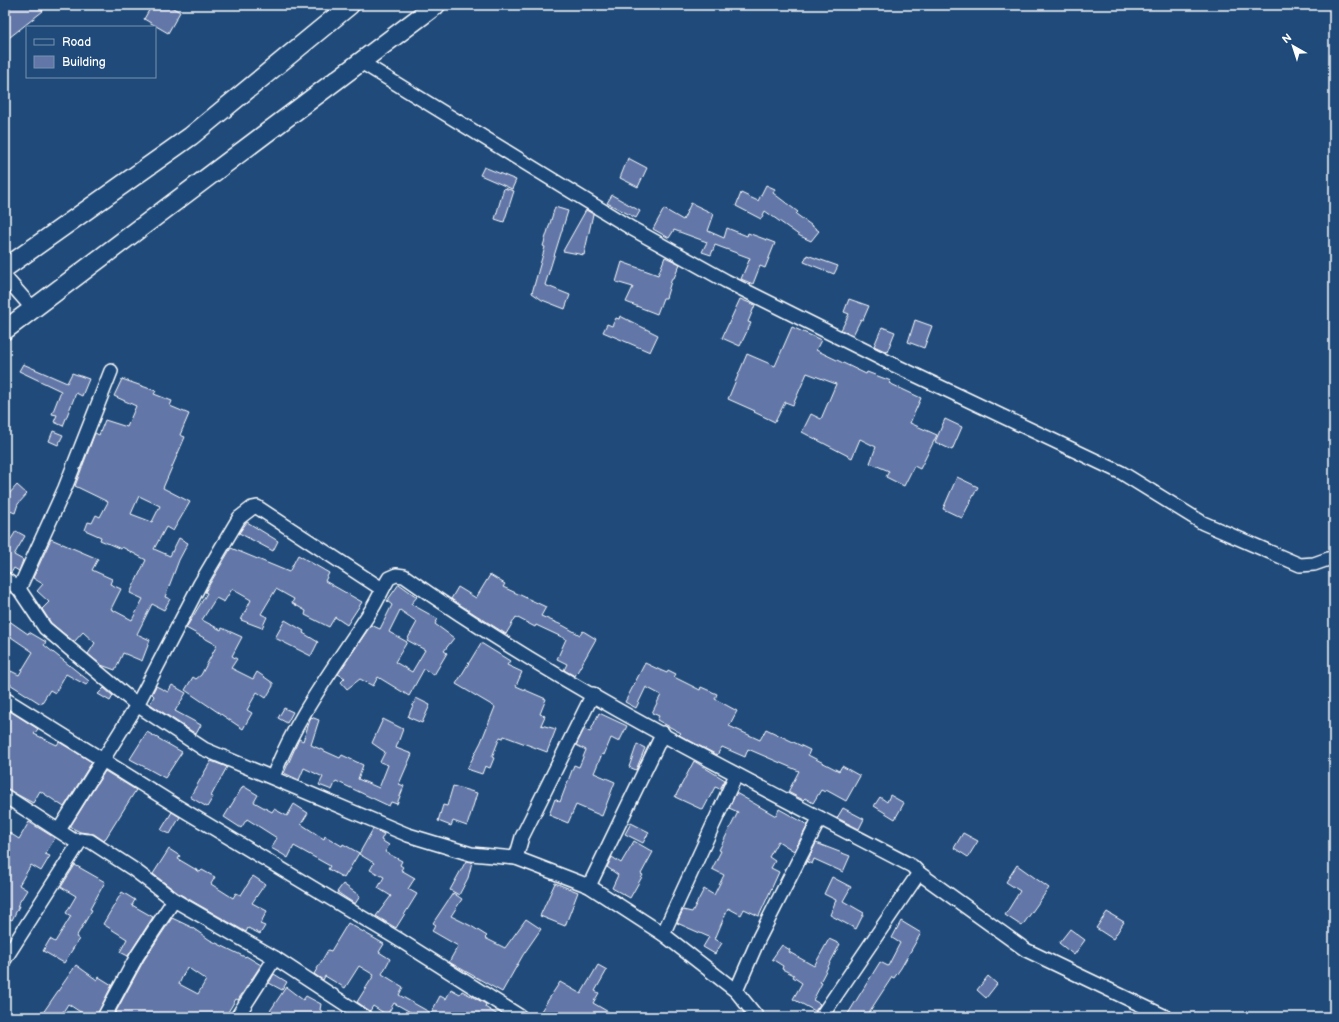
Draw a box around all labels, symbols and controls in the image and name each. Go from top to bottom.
legend [26,26,156,78]
north arrow [1273,26,1313,66]
text: N [1280,31,1294,46]
text: Road [62,35,91,50]
text: Building [62,55,106,70]

